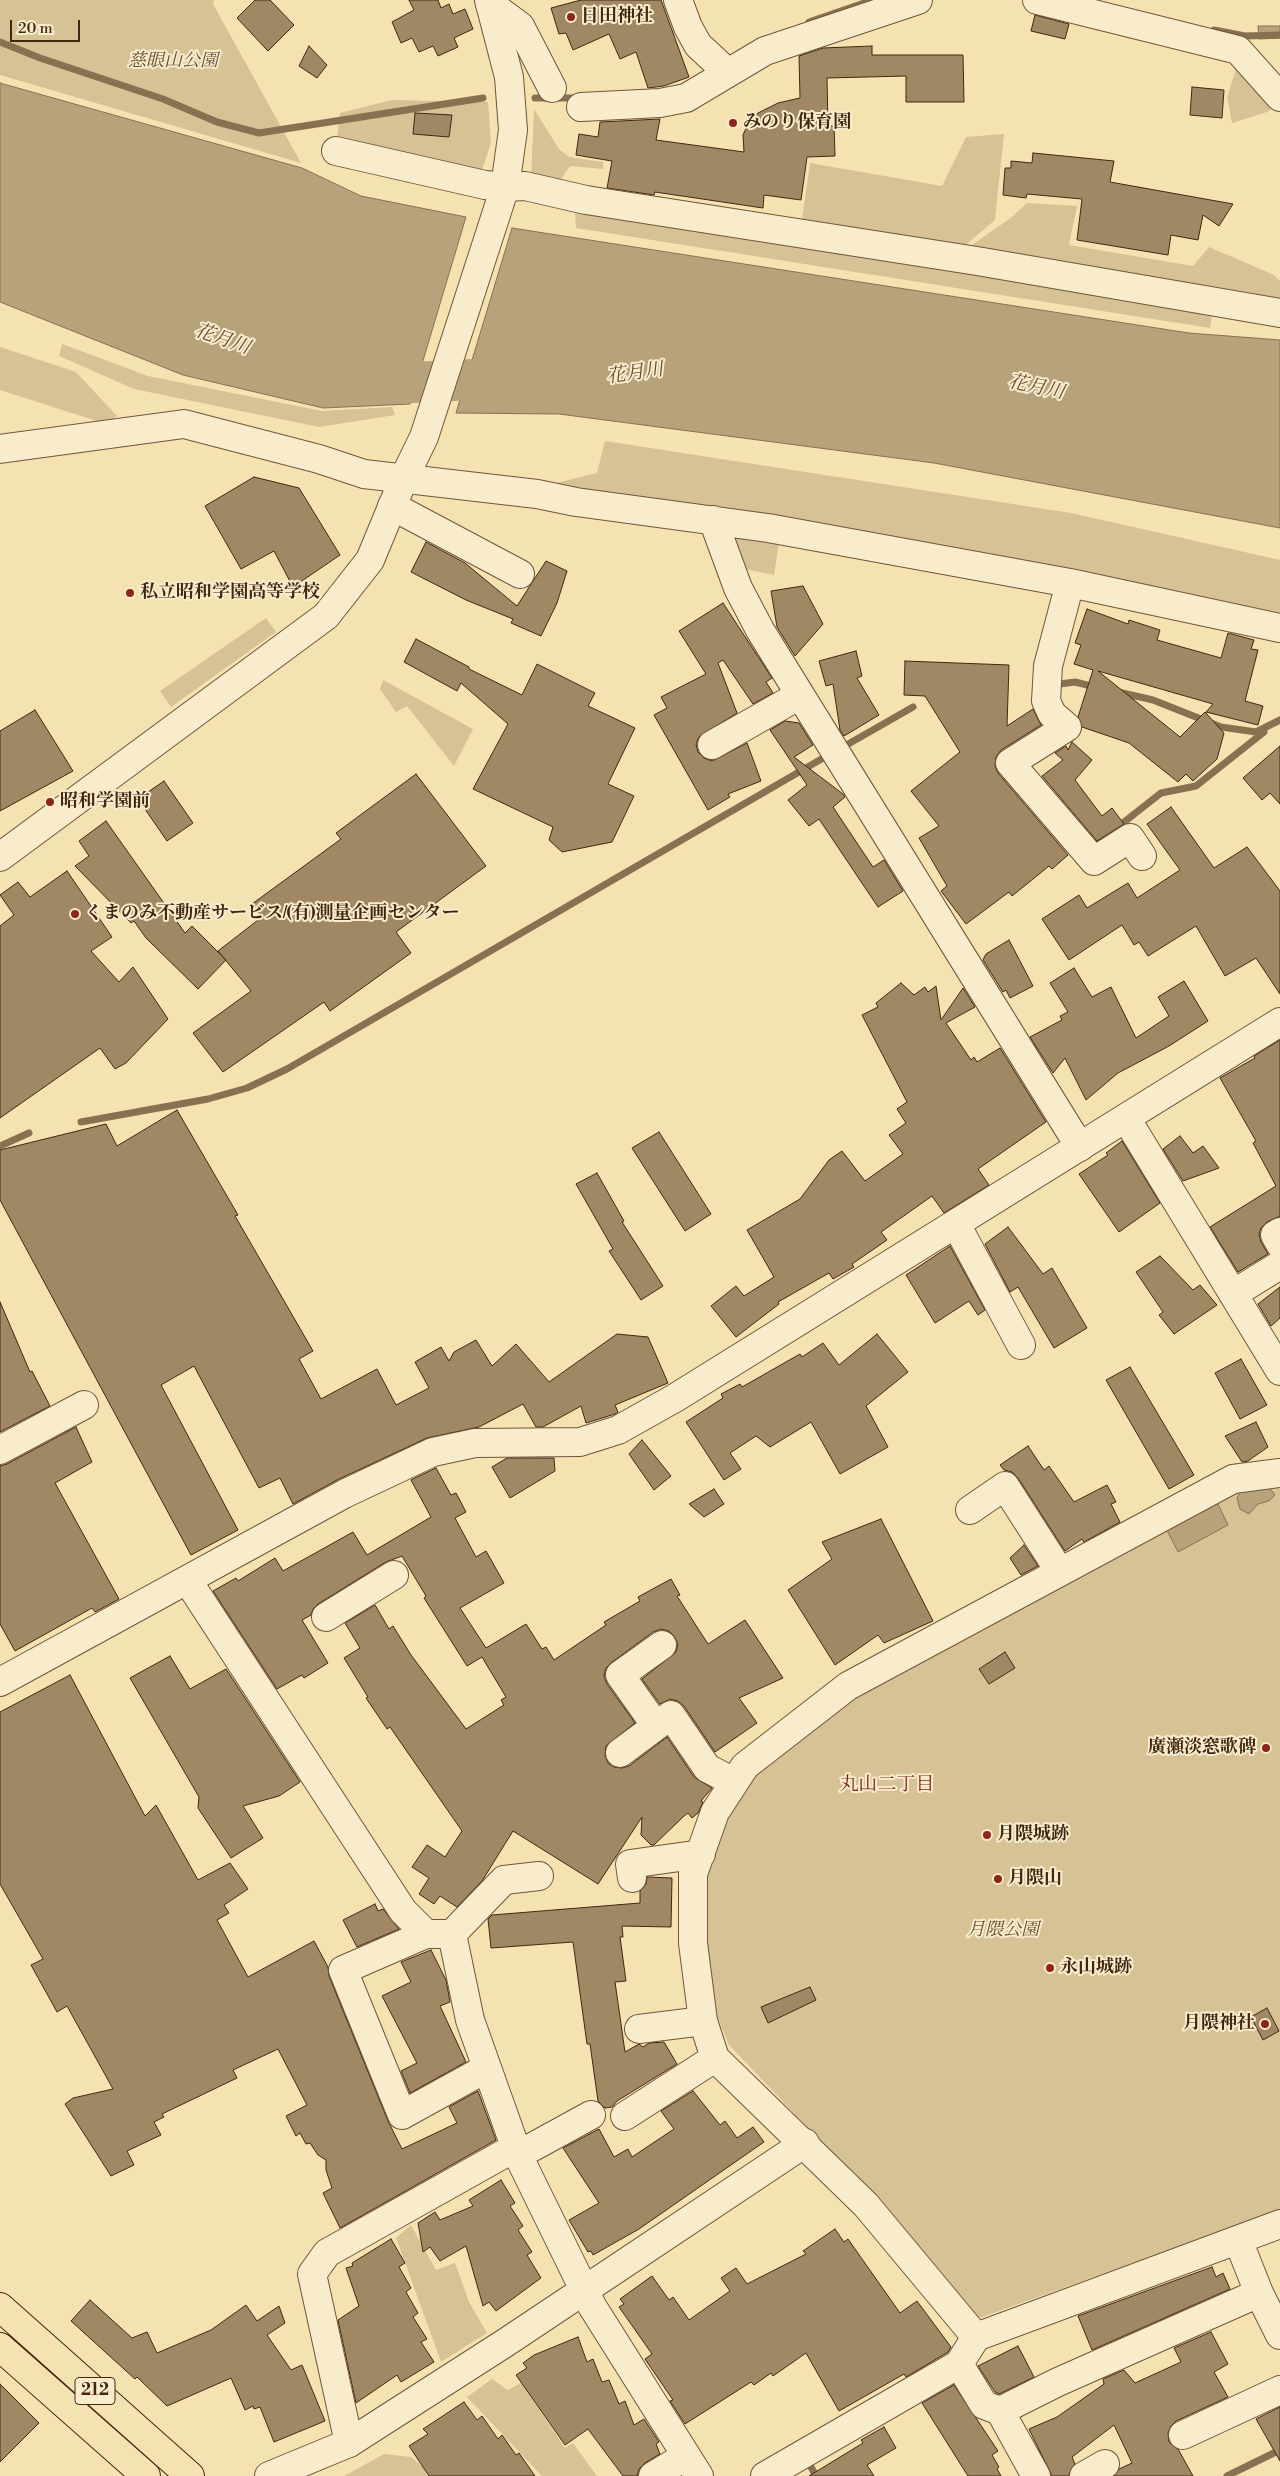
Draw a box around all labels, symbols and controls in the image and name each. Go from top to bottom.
place label: 日田神社 [581,6,653,28]
scale bar [12,10,82,42]
marker: 日田神社 [565,11,577,23]
text: 20 m [18,19,53,38]
park label: 慈眼山公園 [128,51,218,73]
place label: みのり保育園 [743,112,851,134]
marker: みのり保育園 [727,117,739,129]
water label: 花月川 [191,320,253,360]
water label: 花月川 [605,359,665,389]
water label: 花月川 [1006,371,1066,405]
place label: 私立昭和学園高等学校 [140,582,320,604]
marker: 私立昭和学園高等学校 [124,587,136,599]
place label: 昭和学園前 [60,791,150,813]
marker: 昭和学園前 [44,796,56,808]
place label: くまのみ不動産サービス/(有)測量企画センター [85,903,460,925]
marker: くまのみ不動産サービス/(有)測量企画センター [69,908,81,920]
place label: 廣瀬淡窓歌碑 [1148,1737,1256,1759]
marker: 廣瀬淡窓歌碑 [1260,1742,1272,1754]
district label: 丸山二丁目 [840,1774,934,1796]
place label: 月隈城跡 [997,1824,1069,1846]
marker: 月隈城跡 [981,1829,993,1841]
place label: 月隈山 [1008,1868,1062,1890]
marker: 月隈山 [992,1873,1004,1885]
park label: 月隈公園 [967,1920,1039,1942]
place label: 永山城跡 [1060,1957,1132,1979]
marker: 永山城跡 [1044,1962,1056,1974]
place label: 月隈神社 [1183,2013,1255,2035]
marker: 月隈神社 [1259,2018,1271,2030]
road number: 212 [75,2378,115,2404]

